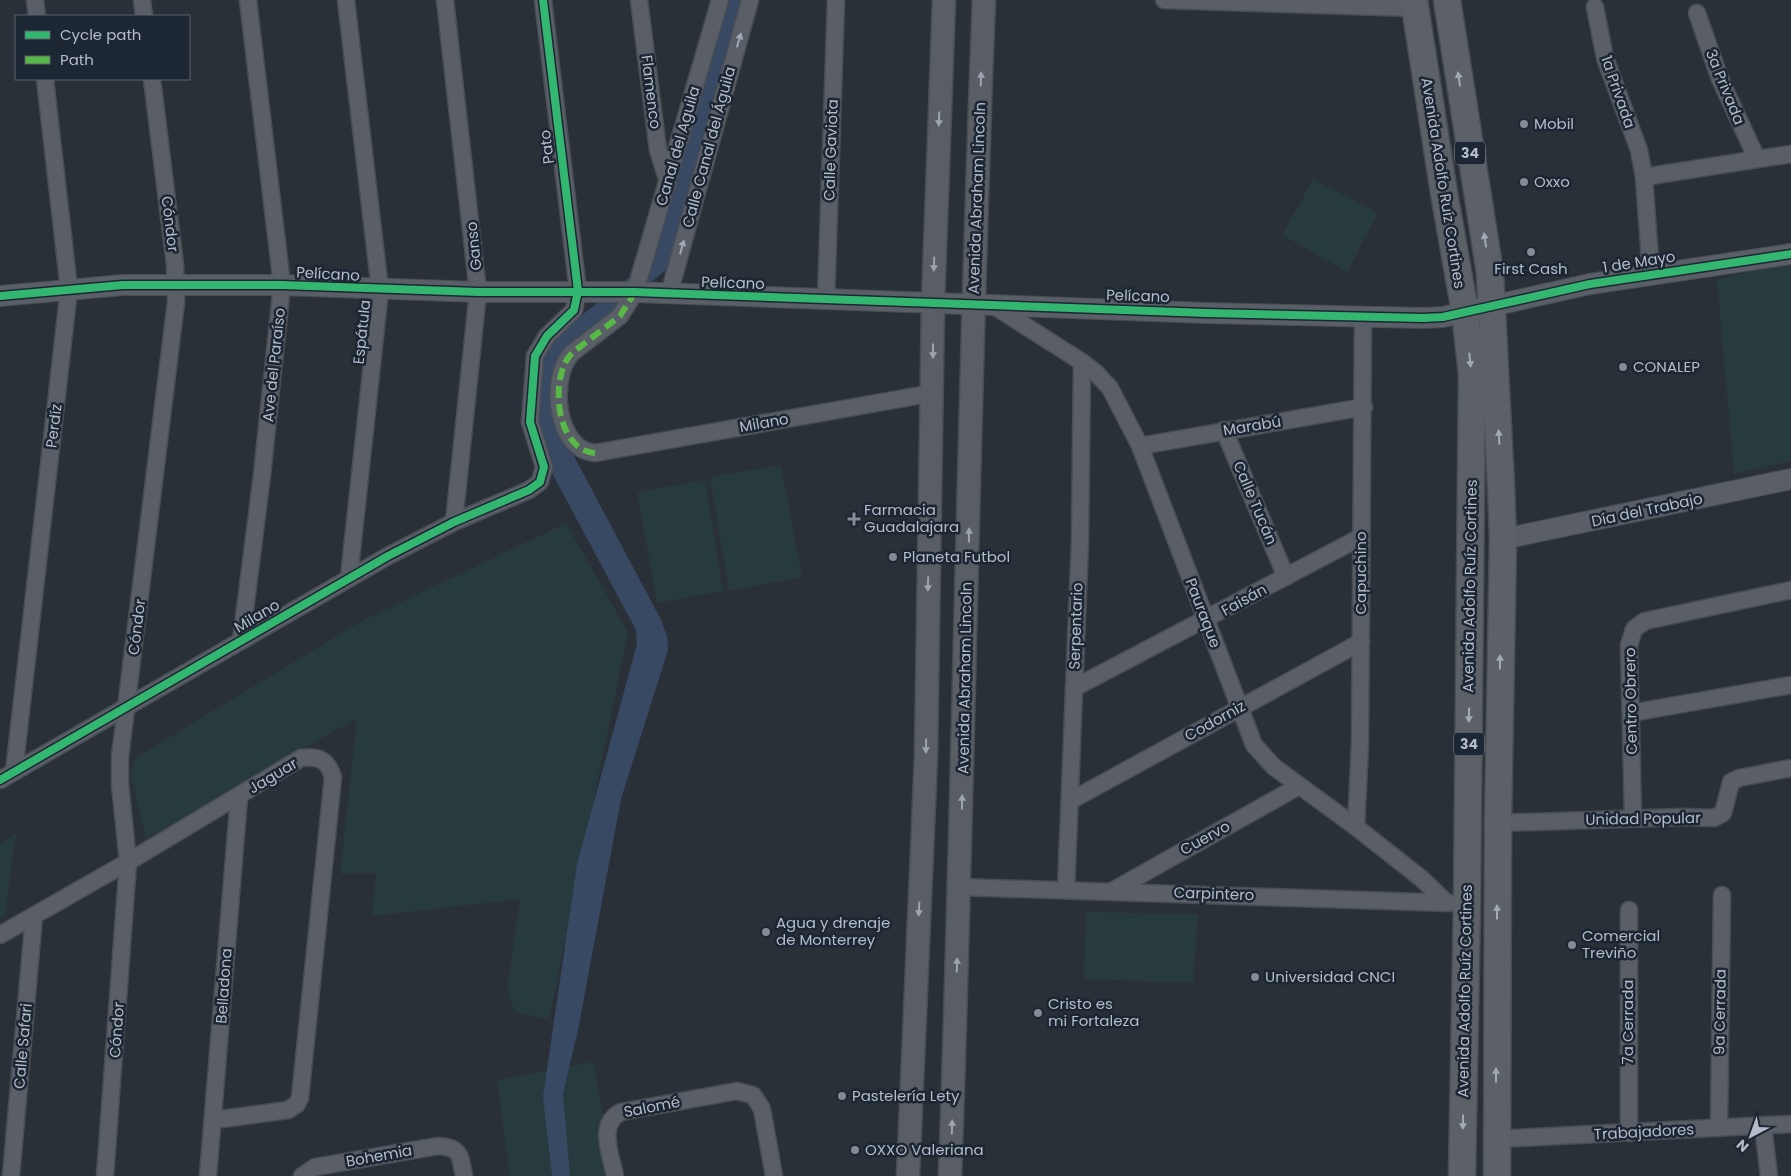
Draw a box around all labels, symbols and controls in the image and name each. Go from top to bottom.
legend [15,15,190,80]
text: Cycle path [60,24,141,45]
one-way arrow [735,32,743,47]
street label: 3a Privada [1701,46,1750,128]
text: Path [60,49,94,70]
street label: 1a Privada [1596,53,1641,131]
street label: Flamenco [637,54,666,130]
street label: Calle Canal del Águila [677,64,740,230]
one-way arrow [977,71,985,87]
one-way arrow [1455,71,1463,87]
street label: Avenida Adolfo Ruíz Cortines [1416,76,1471,290]
street label: Canal del Aguila [650,84,705,208]
street label: Calle Gaviota [818,99,843,201]
street label: Avenida Abraham Lincoln [963,101,990,294]
one-way arrow [935,111,943,127]
place label: Mobil [1534,113,1574,134]
marker: Mobil [1518,118,1530,130]
street label: Pato [534,129,559,165]
road number: 34 [1455,142,1485,164]
place label: Oxxo [1534,171,1570,192]
marker: Oxxo [1518,176,1530,188]
street label: Cóndor [157,195,184,253]
street label: Ganso [461,221,486,271]
one-way arrow [1481,231,1489,247]
one-way arrow [678,240,686,255]
street label: 1 de Mayo [1601,245,1677,278]
marker: First Cash [1525,246,1537,258]
one-way arrow [930,256,938,272]
place label: First Cash [1494,258,1568,279]
street label: Pelícano [296,261,360,286]
street label: Pelícano [701,271,765,294]
street label: Pelícano [1106,284,1170,307]
street label: Espátula [348,299,375,365]
street label: Ave del Paraíso [257,307,290,423]
one-way arrow [929,344,937,360]
one-way arrow [1466,352,1474,368]
place label: CONALEP [1633,356,1700,377]
marker: CONALEP [1617,361,1629,373]
street label: Perdíz [40,403,67,449]
street label: Milano [738,408,790,437]
street label: Marabú [1221,411,1282,440]
one-way arrow [1494,429,1502,445]
street label: Calle Tucán [1228,458,1283,548]
street label: Avenida Adolfo Ruíz Cortines [1457,479,1482,693]
street label: Día del Trabajo [1589,487,1704,532]
place label: Farmacia Guadalajara [864,499,959,537]
marker: Farmacia Guadalajara [848,513,860,525]
one-way arrow [965,527,973,543]
street label: Capuchino [1350,531,1371,615]
place label: Planeta Futbol [903,546,1010,567]
marker: Planeta Futbol [887,551,899,563]
street label: Pauraque [1181,575,1226,651]
one-way arrow [924,576,932,592]
street label: Faisán [1217,579,1270,621]
street label: Avenida Abraham Lincoln [952,582,977,774]
street label: Serpentario [1063,582,1088,670]
street label: Milano [230,594,283,637]
street label: Cóndor [123,597,150,656]
street label: Centro Obrero [1619,647,1642,755]
one-way arrow [1496,654,1504,670]
street label: Codorniz [1181,695,1249,746]
one-way arrow [1465,707,1473,723]
road number: 34 [1454,732,1484,756]
one-way arrow [922,739,930,755]
street label: Jaguar [244,753,301,798]
one-way arrow [959,794,967,810]
street label: Unidad Popular [1585,807,1701,830]
street label: Cuervo [1176,815,1234,860]
street label: Carpintero [1173,882,1255,905]
street label: Avenida Adolfo Ruíz Cortines [1452,884,1477,1098]
one-way arrow [914,901,922,917]
one-way arrow [1493,904,1501,920]
place label: Agua y drenaje de Monterrey [776,912,890,950]
place label: Comercial Treviño [1582,925,1660,963]
marker: Agua y drenaje de Monterrey [760,926,772,938]
marker: Comercial Treviño [1566,939,1578,951]
street label: Belladona [210,948,237,1024]
one-way arrow [954,957,962,973]
place label: Universidad CNCI [1265,966,1395,987]
street label: 9a Cerrada [1708,969,1731,1055]
marker: Universidad CNCI [1249,971,1261,983]
street label: 7a Cerrada [1617,980,1638,1064]
place label: Cristo es mi Fortaleza [1048,993,1139,1031]
street label: Cóndor [104,1001,129,1059]
street label: Calle Safari [8,1002,37,1090]
marker: Cristo es mi Fortaleza [1032,1007,1044,1019]
one-way arrow [1492,1067,1500,1083]
place label: Pastelería Lety [852,1085,960,1106]
marker: Pastelería Lety [836,1090,848,1102]
street label: Salomé [622,1091,682,1122]
north arrow [1726,1111,1776,1161]
one-way arrow [1459,1115,1467,1131]
street label: Trabajadores [1593,1118,1695,1145]
one-way arrow [948,1119,956,1135]
text: N [1732,1135,1753,1157]
street label: Bohemia [344,1139,414,1172]
place label: OXXO Valeriana [865,1139,984,1160]
marker: OXXO Valeriana [849,1144,861,1156]

